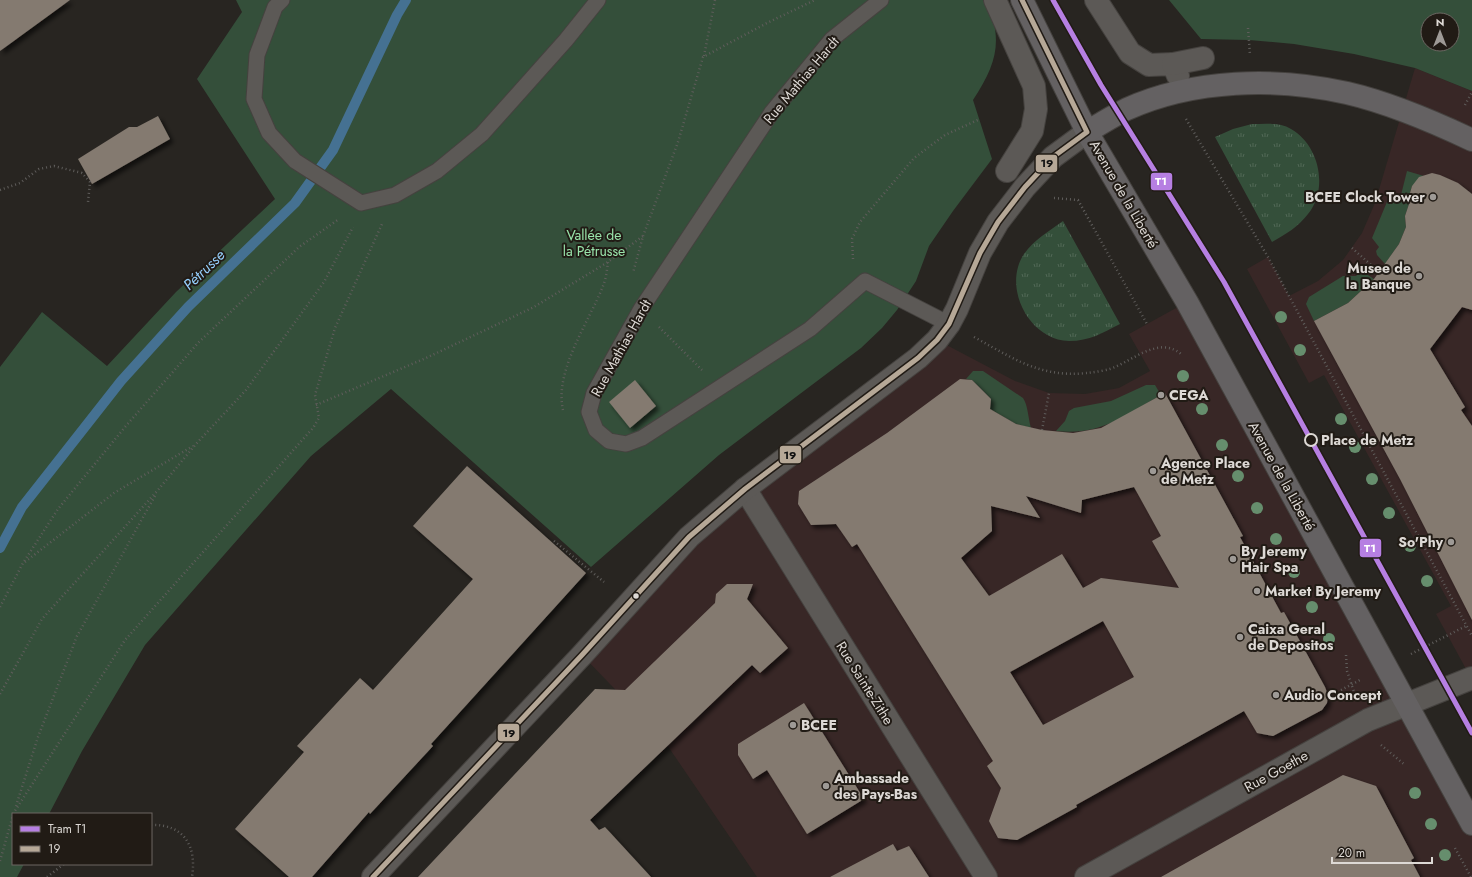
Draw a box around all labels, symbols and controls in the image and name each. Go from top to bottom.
north arrow [1420,12,1460,52]
text: N [1436,14,1444,30]
street label: Rue Mathias Hardt [758,32,844,128]
street label: Avenue de la Liberté [1085,136,1163,252]
line badge: 19 [1035,154,1058,173]
text: 19 [1041,155,1053,171]
line badge: T1 [1150,172,1173,191]
text: T1 [1155,173,1167,189]
place label: BCEE Clock Tower [1305,187,1425,207]
marker: BCEE Clock Tower [1428,192,1438,202]
park label: Vallée de la Pétrusse [563,225,625,261]
water label: Pétrusse [178,244,230,295]
place label: Musee de la Banque [1346,258,1411,294]
marker: Musee de la Banque [1414,271,1424,281]
street label: Rue Mathias Hardt [586,295,656,400]
place label: CEGA [1169,385,1209,405]
marker: CEGA [1156,390,1166,400]
street label: Avenue de la Liberté [1244,418,1320,534]
place label: Place de Metz [1321,430,1414,450]
marker: Place de Metz [1304,433,1318,447]
line badge: 19 [779,445,802,464]
text: 19 [784,447,796,463]
place label: Agence Place de Metz [1160,453,1250,489]
marker: Agence Place de Metz [1148,466,1158,476]
place label: So'Phy [1398,532,1444,552]
marker: So'Phy [1446,537,1456,547]
line badge: T1 [1359,538,1382,558]
text: T1 [1364,540,1376,556]
place label: By Jeremy Hair Spa [1241,541,1307,577]
marker: By Jeremy Hair Spa [1228,554,1238,564]
place label: Market By Jeremy [1265,581,1382,601]
marker: Market By Jeremy [1252,586,1262,596]
unlabelled marker [631,591,641,601]
place label: Caixa Geral de Depositos [1248,619,1334,655]
marker: Caixa Geral de Depositos [1235,632,1245,642]
street label: Rue Sainte-Zithe [831,638,899,728]
place label: Audio Concept [1283,685,1382,705]
marker: Audio Concept [1271,690,1281,700]
place label: BCEE [801,715,837,735]
marker: BCEE [788,720,798,730]
line badge: 19 [497,723,520,742]
text: 19 [503,725,515,741]
street label: Rue Goethe [1240,745,1312,797]
place label: Ambassade des Pays-Bas [833,768,918,804]
marker: Ambassade des Pays-Bas [821,781,831,791]
legend [12,813,152,865]
text: Tram T1 [48,820,86,838]
scale bar [1332,839,1432,865]
text: 19 [48,840,60,858]
text: 20 m [1338,844,1365,862]

